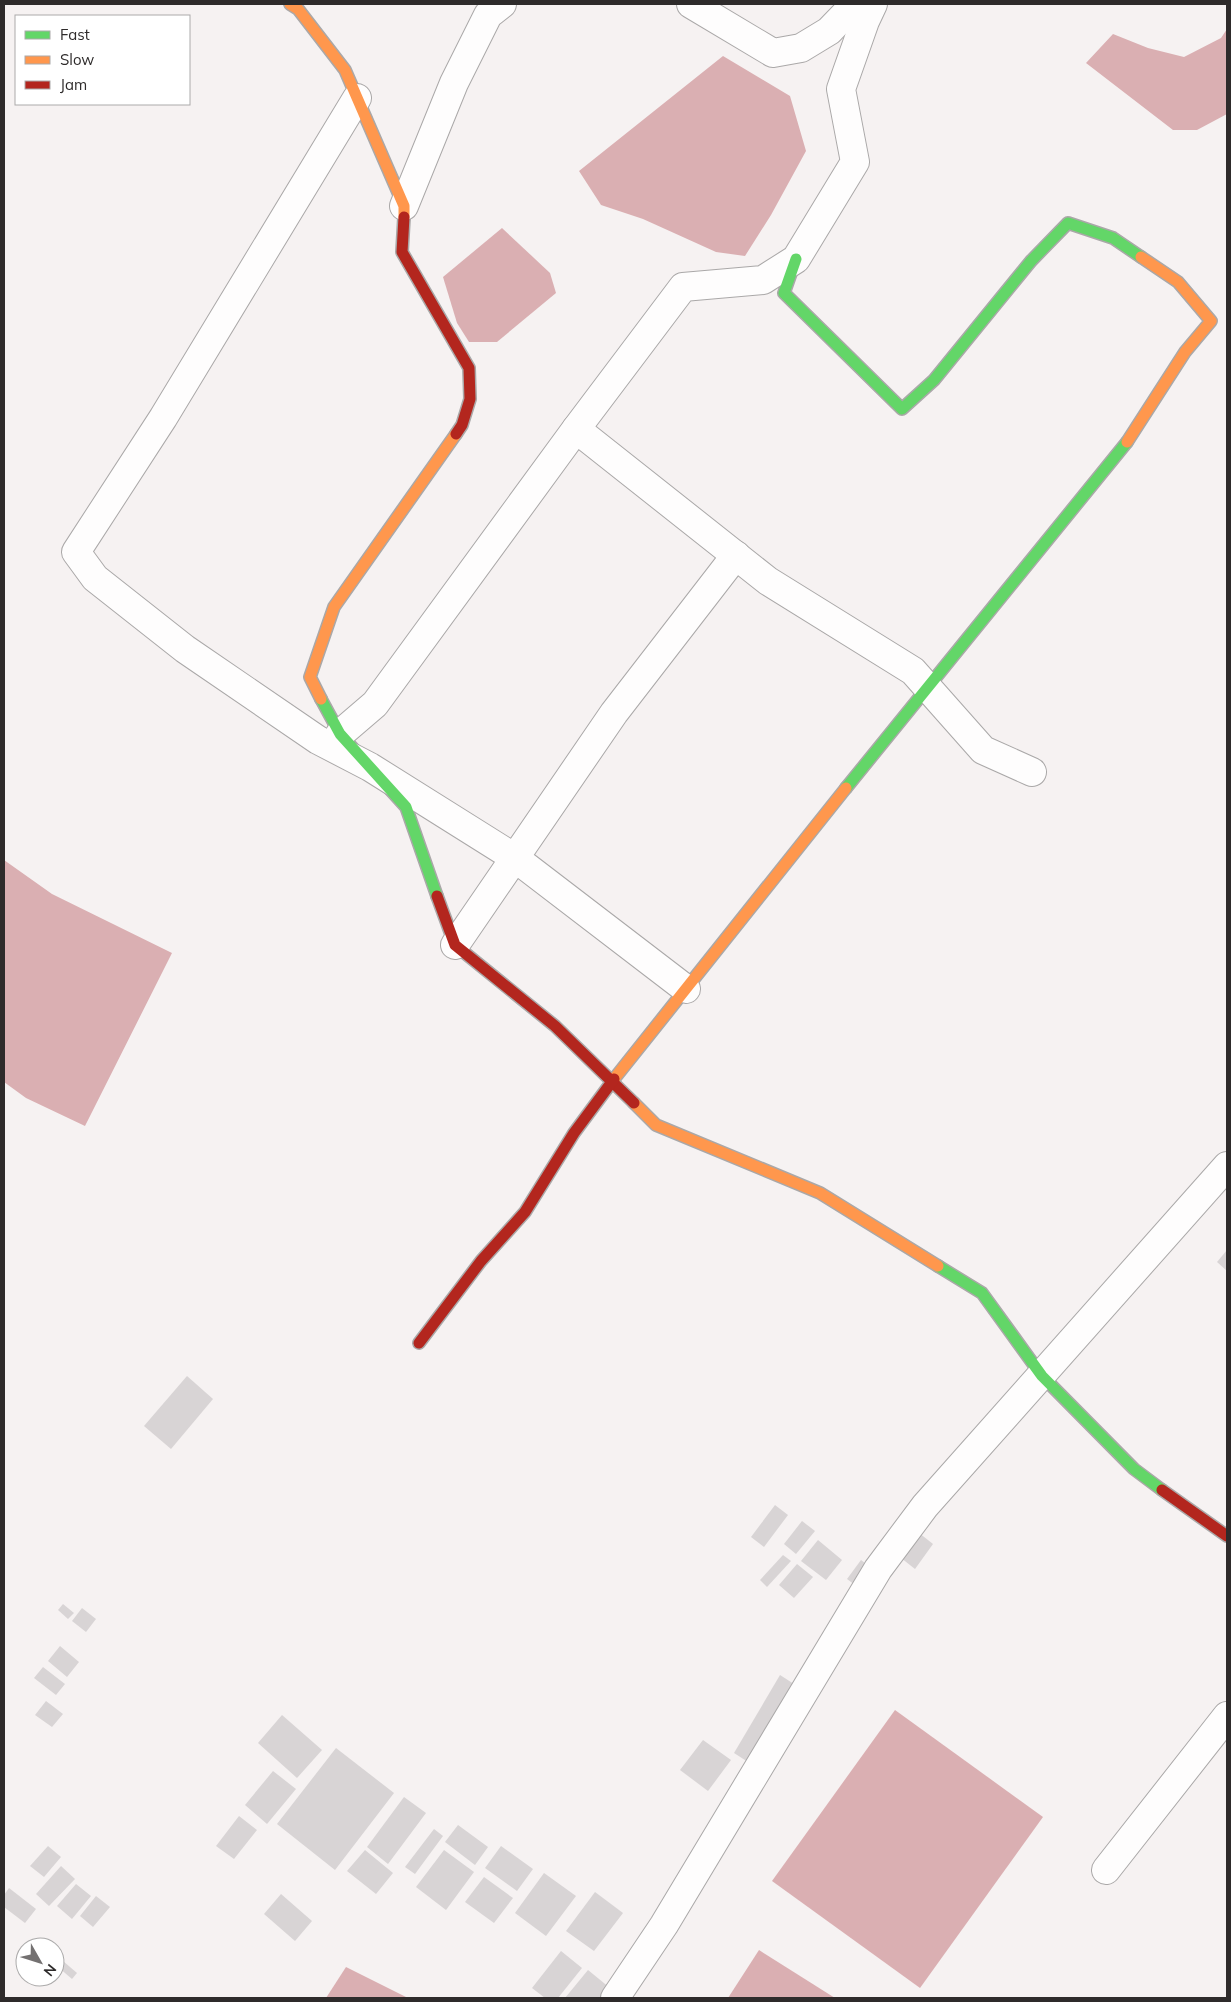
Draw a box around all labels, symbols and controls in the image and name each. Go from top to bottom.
legend [15,15,190,105]
text: Fast [60,25,90,44]
text: Slow [60,50,94,69]
text: Jam [60,75,87,94]
north arrow [15,1937,65,1987]
text: N [40,1960,60,1980]

